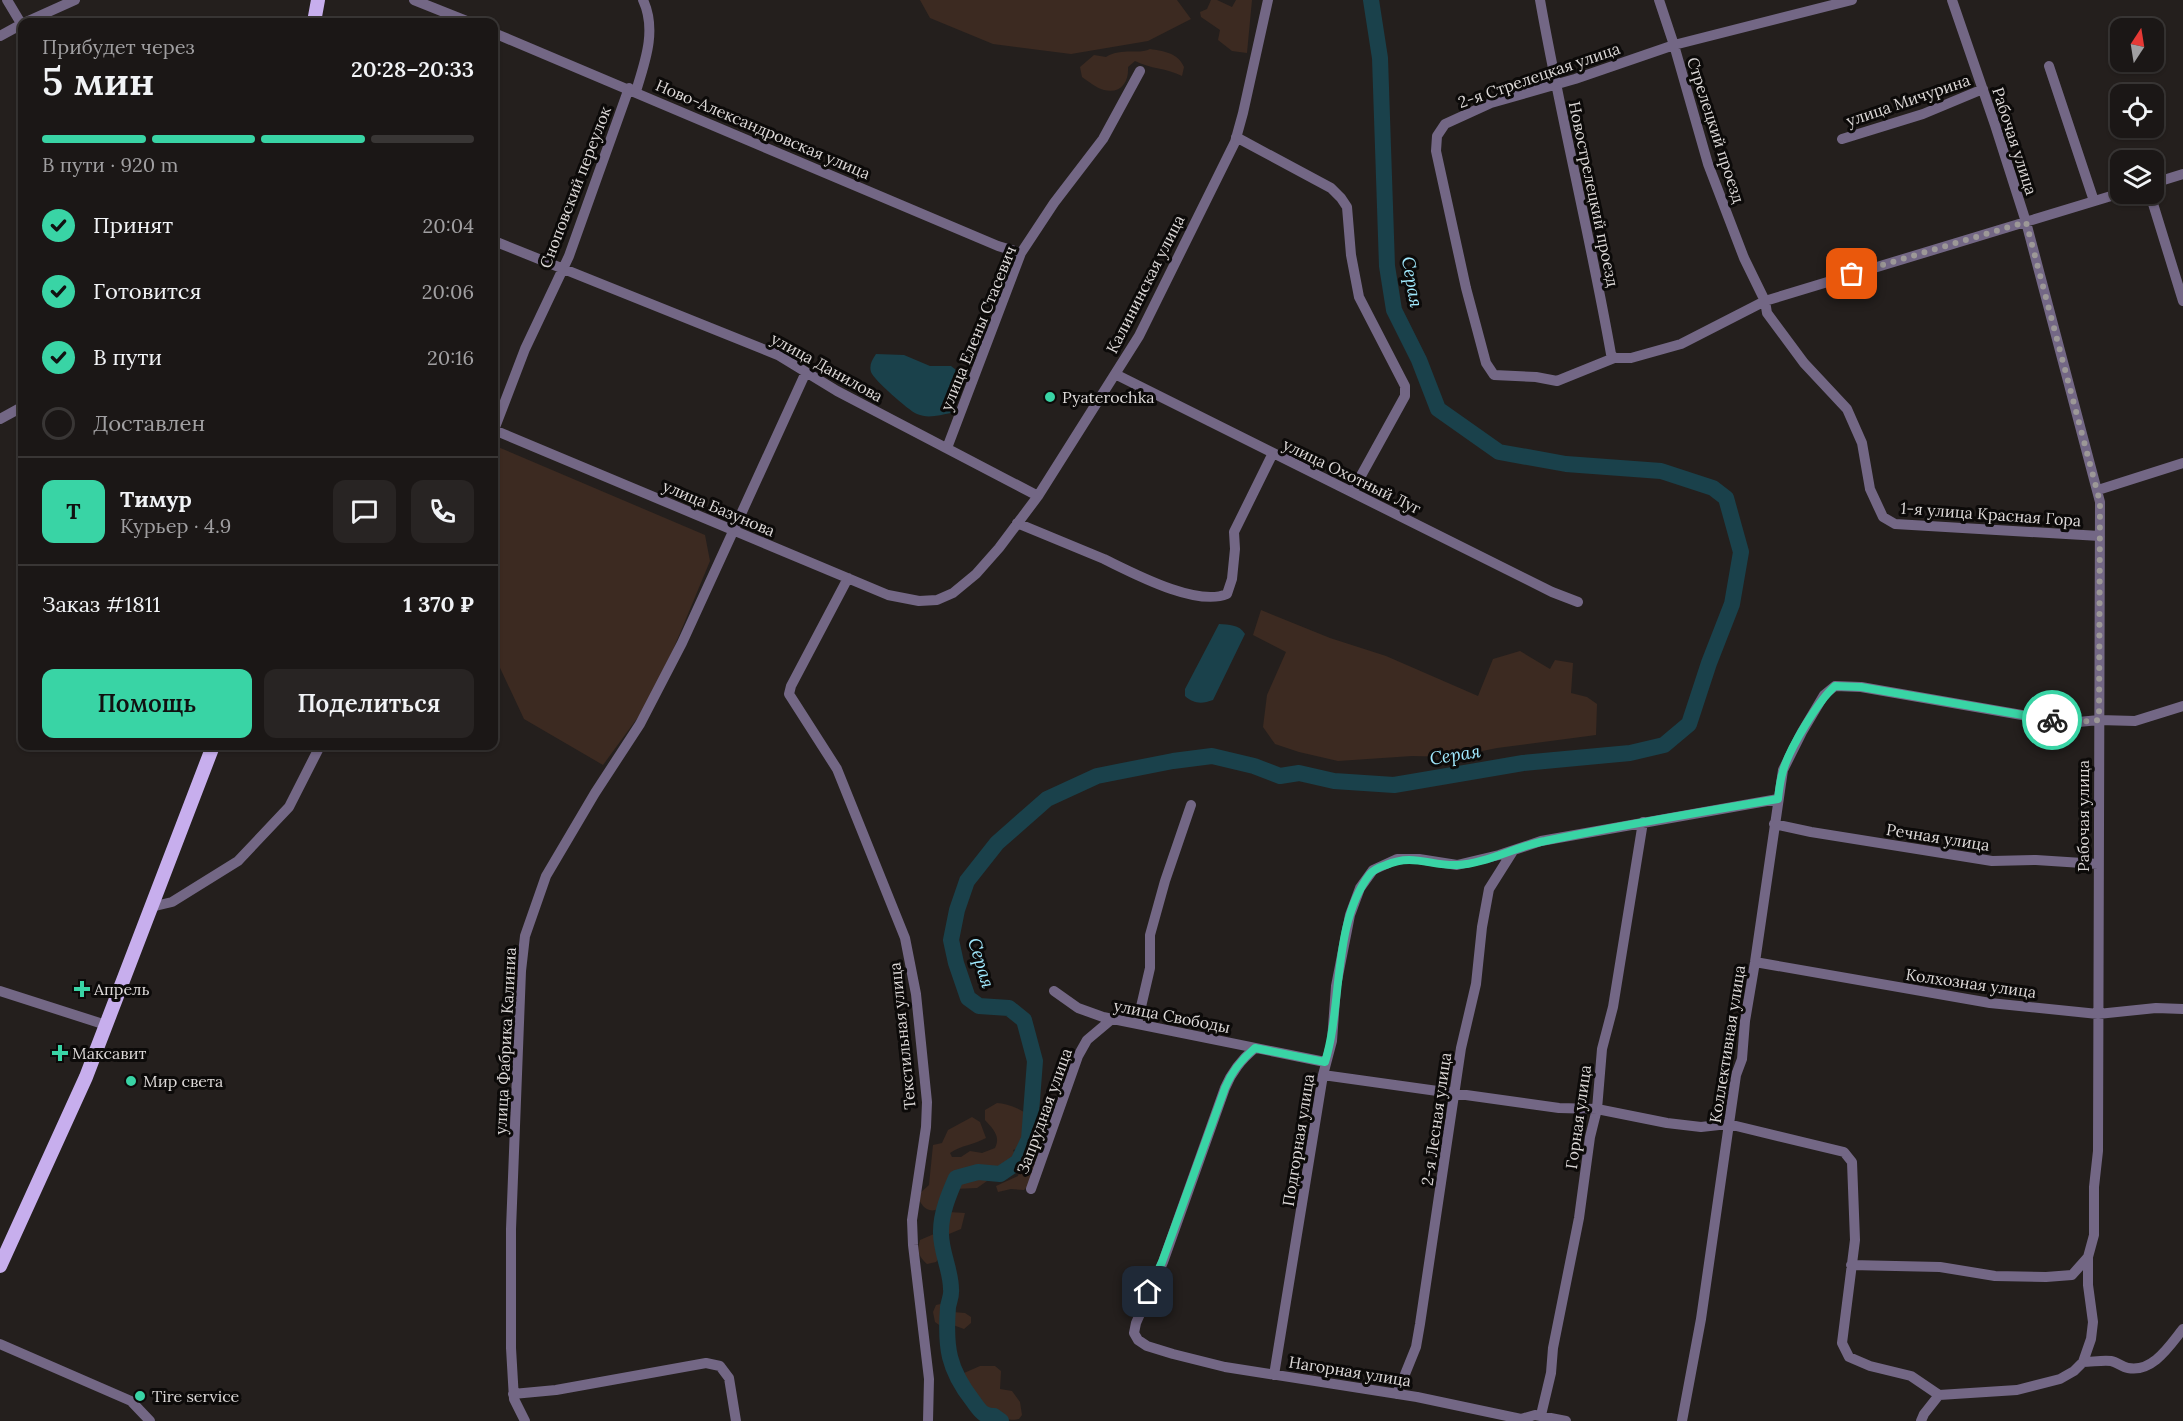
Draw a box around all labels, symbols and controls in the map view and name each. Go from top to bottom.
north arrow [2110,18,2164,72]
map controls [2110,18,2164,204]
text: Прибудет через [42,34,195,59]
street label: 2-я Стрелецкая улица [1455,38,1623,112]
street label: Стрелецкий проезд [1683,54,1749,206]
text: 20:28–20:33 [351,55,474,83]
text: 5 мин [42,56,154,106]
street label: улица Мичурина [1843,69,1973,131]
street label: Ново-Александровская улица [653,75,873,183]
button: locate [2110,84,2164,138]
street label: Рабочая улица [1988,85,2042,197]
street label: Новострелецкий проезд [1565,100,1624,289]
street label: Сноповский переулок [535,103,615,271]
button: layers [2110,150,2164,204]
text: В пути · 920 m [42,152,178,177]
icon: check [42,209,75,242]
text: Принят [93,211,173,239]
street label: Калининская улица [1101,211,1189,357]
text: 20:04 [423,213,474,238]
street label: улица Елены Стасевич [936,243,1020,413]
pin [1826,248,1877,299]
water label: Серая [1397,255,1428,309]
icon: bag [1835,257,1868,290]
icon: check [42,275,75,308]
text: Готовится [93,277,202,305]
text: 20:06 [422,279,474,304]
street label: улица Данилова [768,328,886,406]
icon: check [42,341,75,374]
text: В пути [93,343,162,371]
text: 20:16 [427,345,474,370]
place label: Pyaterochka [1062,387,1155,407]
marker: Pyaterochka [1043,390,1057,404]
text: Доставлен [93,409,205,437]
street label: улица Охотный Луг [1280,434,1424,518]
street label: улица Базунова [660,475,778,541]
button: chat [333,480,396,543]
button: phone [411,480,474,543]
text: Тимур [120,485,192,513]
text: Т [66,497,81,525]
street label: 1-я улица Красная Гора [1900,498,2082,530]
text: Курьер · 4.9 [120,513,231,538]
text: Заказ #1811 [42,590,161,618]
text: 1 370 ₽ [403,590,474,618]
button: Помощь [42,669,252,738]
button: Поделиться [264,669,474,738]
courier [2022,690,2082,750]
icon: bike [2036,704,2069,737]
water label: Серая [1428,739,1482,770]
street label: Рабочая улица [2073,760,2093,872]
street label: Речная улица [1885,819,1991,855]
water label: Серая [963,935,1000,991]
street label: улица Фабрика Калиниа [490,947,520,1135]
street label: Текстильная улица [884,961,920,1111]
street label: Коллективная улица [1705,964,1749,1124]
street label: Колхозная улица [1904,964,2038,1002]
place label: Апрель [93,979,150,999]
marker: Апрель [75,982,89,996]
street label: улица Свободы [1112,995,1232,1037]
place label: Максавит [72,1043,147,1063]
street label: Запрудная улица [1012,1045,1076,1177]
marker: Максавит [53,1046,67,1060]
street label: 2-я Лесная улица [1417,1051,1455,1187]
street label: Горная улица [1561,1064,1595,1170]
place label: Мир света [143,1071,223,1091]
street label: Подгорная улица [1278,1072,1318,1208]
marker: Мир света [124,1074,138,1088]
pin [1122,1266,1173,1317]
icon: home [1131,1275,1164,1308]
street label: Нагорная улица [1287,1351,1413,1391]
place label: Tire service [152,1386,240,1406]
marker: Tire service [133,1389,147,1403]

